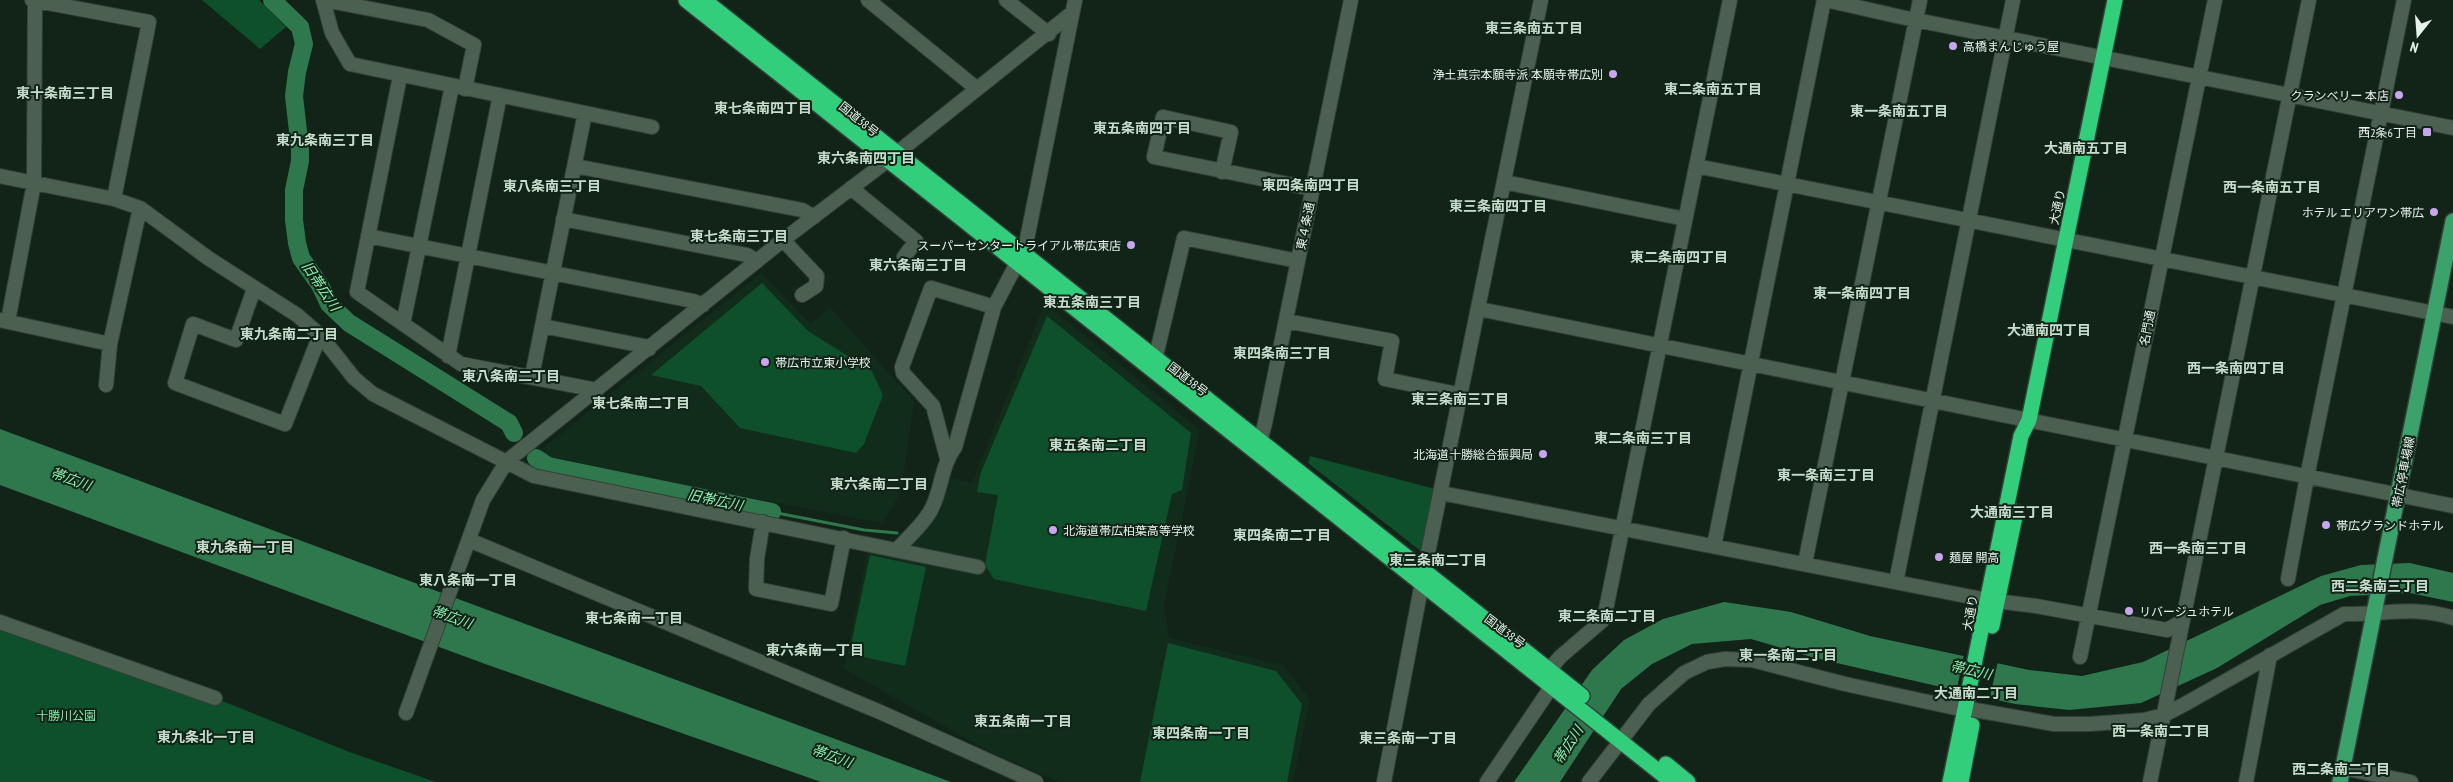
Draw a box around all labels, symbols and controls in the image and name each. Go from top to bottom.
north arrow [2393,10,2443,60]
district label: 東三条南五丁目 [1485,19,1583,37]
text: N [2408,38,2420,57]
place label: 高橋まんじゅう屋 [1963,39,2059,54]
marker: 高橋まんじゅう屋 [1947,40,1959,52]
place label: 浄土真宗本願寺派 本願寺帯広別 [1432,67,1603,82]
marker: 浄土真宗本願寺派 本願寺帯広別 [1607,68,1619,80]
district label: 東二条南五丁目 [1664,80,1762,98]
district label: 東十条南三丁目 [16,84,114,102]
place label: クランベリー 本店 [2290,88,2389,103]
marker: クランベリー 本店 [2393,89,2405,101]
street label: 国道38号 [836,98,882,140]
district label: 東七条南四丁目 [714,99,812,117]
district label: 東一条南五丁目 [1850,102,1948,120]
district label: 東五条南四丁目 [1093,119,1191,137]
place label: 西2条6丁目 [2358,125,2417,140]
marker: 西2条6丁目 [2421,126,2433,138]
district label: 東九条南三丁目 [276,131,374,149]
district label: 大通南五丁目 [2044,139,2128,157]
district label: 東六条南四丁目 [817,149,915,167]
district label: 東四条南四丁目 [1262,176,1360,194]
district label: 東八条南三丁目 [503,177,601,195]
district label: 西一条南五丁目 [2223,178,2321,196]
street label: 大通り [2046,188,2068,226]
district label: 東三条南四丁目 [1449,197,1547,215]
street label: 東４条通 [1293,201,1317,251]
place label: ホテル エリアワン帯広 [2301,205,2424,220]
marker: ホテル エリアワン帯広 [2428,206,2440,218]
district label: 東七条南三丁目 [690,227,788,245]
place label: スーパーセンタートライアル帯広東店 [917,238,1121,253]
marker: スーパーセンタートライアル帯広東店 [1125,239,1137,251]
district label: 東二条南四丁目 [1630,248,1728,266]
district label: 東六条南三丁目 [869,256,967,274]
water label: 旧帯広川 [298,258,345,316]
district label: 東一条南四丁目 [1813,284,1911,302]
district label: 東五条南三丁目 [1043,293,1141,311]
street label: 名門通 [2136,309,2158,347]
district label: 大通南四丁目 [2007,321,2091,339]
district label: 東九条南二丁目 [240,325,338,343]
district label: 東四条南三丁目 [1233,344,1331,362]
place label: 帯広市立東小学校 [775,355,871,370]
marker: 帯広市立東小学校 [759,356,771,368]
street label: 国道38号 [1165,359,1211,399]
district label: 西一条南四丁目 [2187,359,2285,377]
district label: 東八条南二丁目 [462,367,560,385]
district label: 東三条南三丁目 [1411,390,1509,408]
district label: 東七条南二丁目 [592,394,690,412]
district label: 東二条南三丁目 [1594,429,1692,447]
street label: 帯広停車場線 [2389,435,2417,509]
district label: 東五条南二丁目 [1049,436,1147,454]
place label: 北海道十勝総合振興局 [1413,447,1533,462]
marker: 北海道十勝総合振興局 [1537,448,1549,460]
water label: 帯広川 [48,463,96,495]
district label: 東一条南三丁目 [1777,466,1875,484]
district label: 東六条南二丁目 [830,475,928,493]
water label: 旧帯広川 [686,485,746,515]
district label: 大通南三丁目 [1970,503,2054,521]
place label: 帯広グランドホテル [2336,518,2444,533]
marker: 帯広グランドホテル [2320,519,2332,531]
place label: 北海道帯広柏葉高等学校 [1063,523,1195,538]
marker: 北海道帯広柏葉高等学校 [1047,524,1059,536]
district label: 東四条南二丁目 [1233,526,1331,544]
district label: 東九条南一丁目 [196,538,294,556]
district label: 西一条南三丁目 [2149,539,2247,557]
place label: 麺屋 開高 [1949,550,2000,565]
district label: 東三条南二丁目 [1389,551,1487,569]
marker: 麺屋 開高 [1933,551,1945,563]
district label: 東八条南一丁目 [419,571,517,589]
district label: 西二条南三丁目 [2331,577,2429,595]
street label: 大通り [1959,594,1981,632]
water label: 帯広川 [429,601,477,633]
place label: リバージュホテル [2139,604,2234,619]
marker: リバージュホテル [2123,605,2135,617]
district label: 東二条南二丁目 [1558,607,1656,625]
district label: 東七条南一丁目 [585,609,683,627]
street label: 国道38号 [1482,611,1528,651]
district label: 東六条南一丁目 [766,641,864,659]
district label: 東一条南二丁目 [1739,646,1837,664]
water label: 帯広川 [1949,657,1995,684]
district label: 大通南二丁目 [1934,684,2018,702]
park label: 十勝川公園 [36,708,96,723]
district label: 東五条南一丁目 [974,712,1072,730]
water label: 帯広川 [1549,721,1588,768]
district label: 西一条南二丁目 [2112,722,2210,740]
district label: 東四条南一丁目 [1152,724,1250,742]
district label: 東九条北一丁目 [157,728,255,746]
district label: 東三条南一丁目 [1359,729,1457,747]
water label: 帯広川 [809,740,857,772]
district label: 西二条南二丁目 [2292,760,2390,778]

